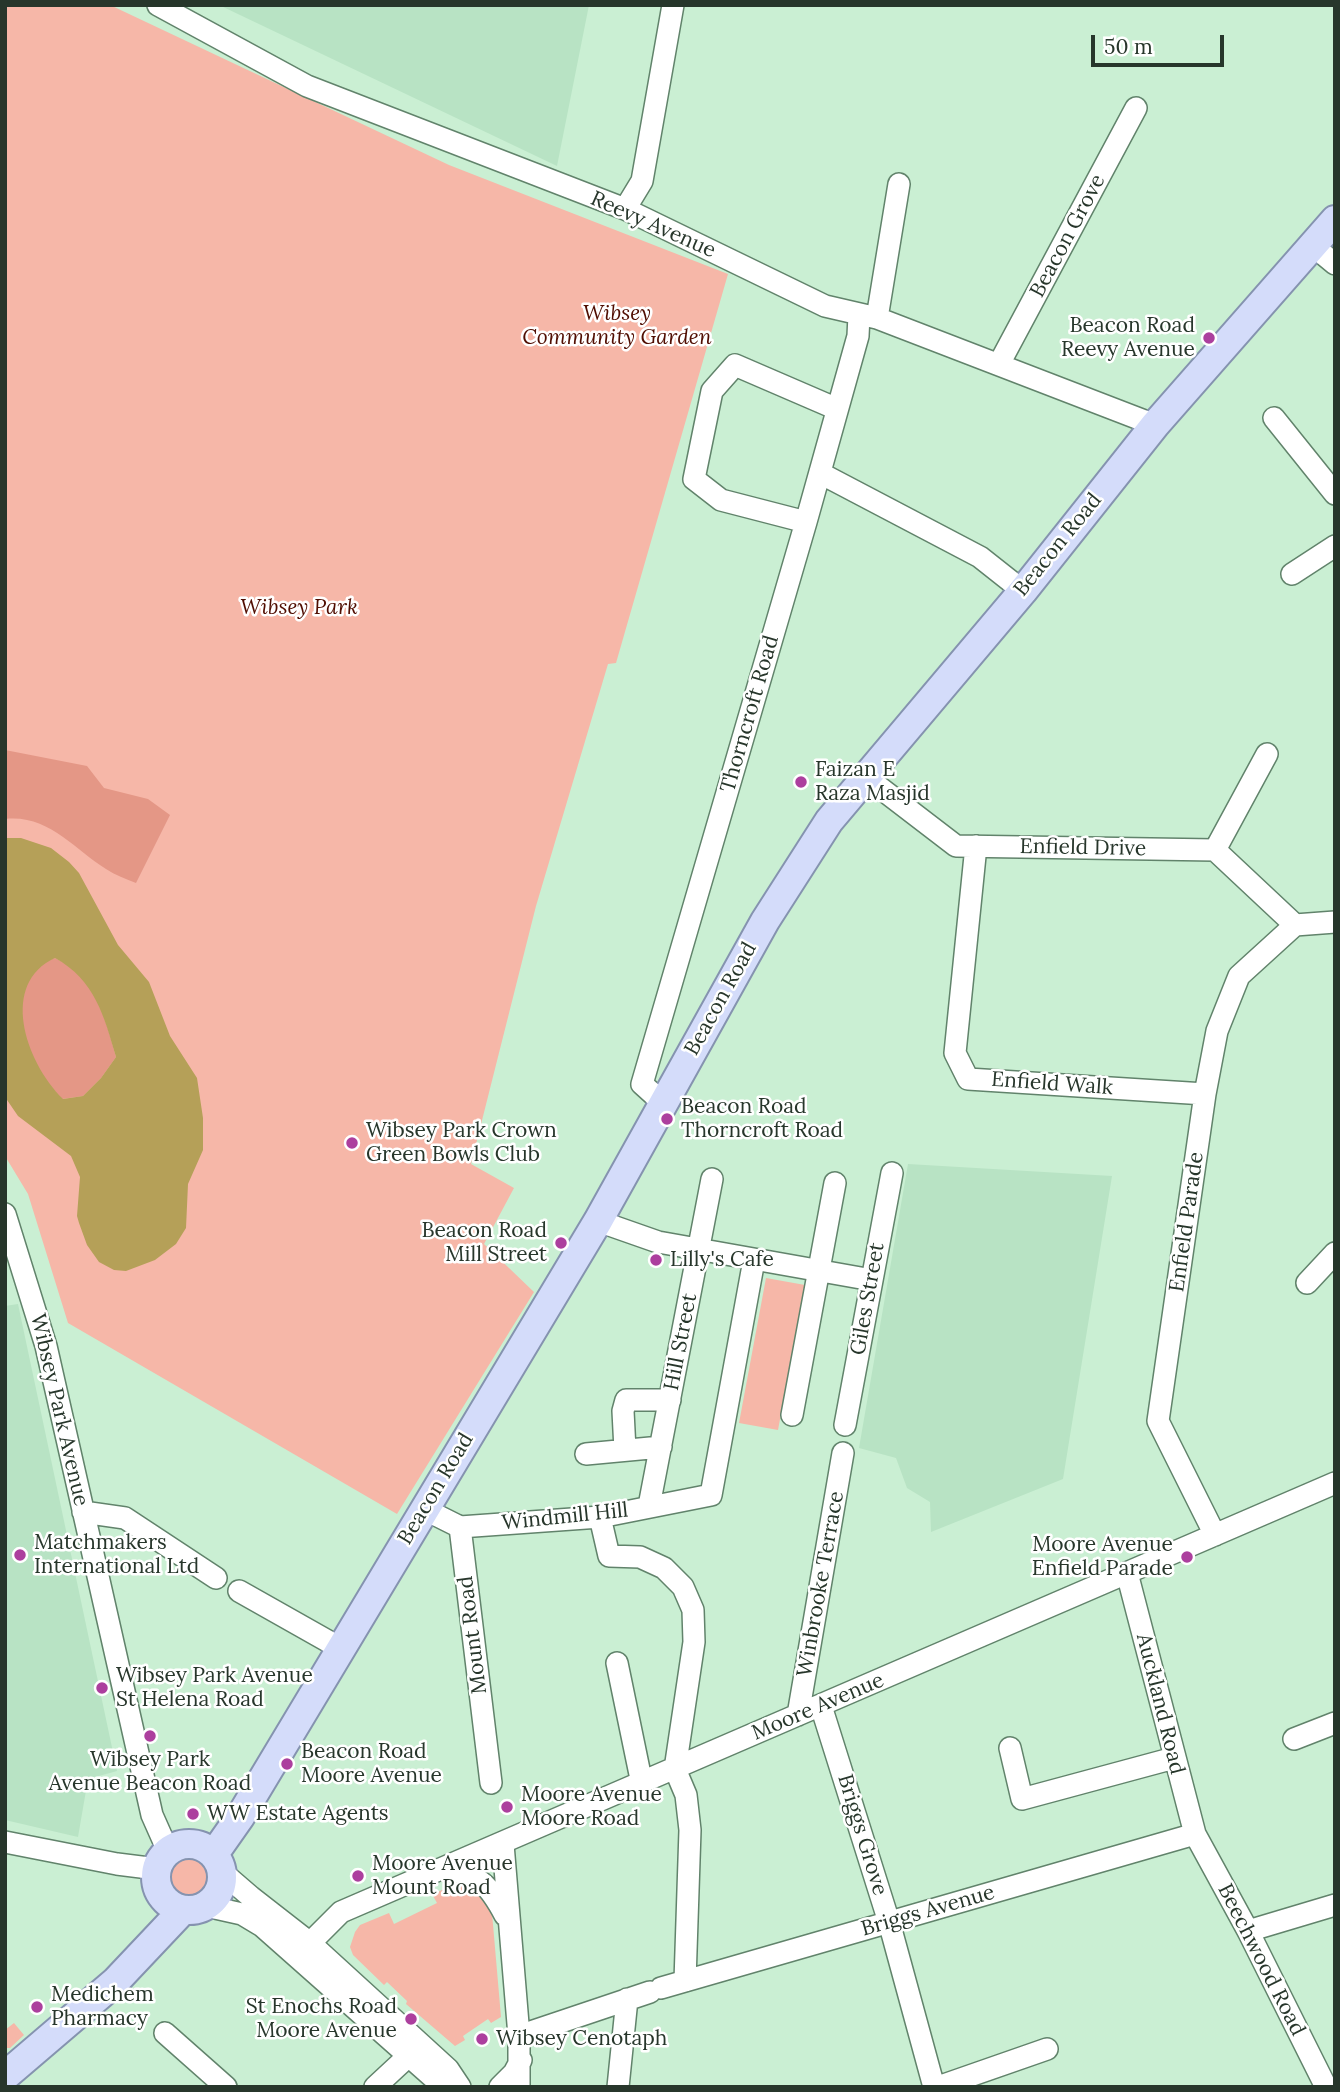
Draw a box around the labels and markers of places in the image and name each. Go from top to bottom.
place label: Beacon Road Reevy Avenue [1061,313,1195,363]
marker: Beacon Road Reevy Avenue [1201,330,1217,346]
place label: Faizan E Raza Masjid [815,757,930,807]
marker: Faizan E Raza Masjid [793,774,809,790]
place label: Beacon Road Thorncroft Road [681,1094,843,1144]
marker: Beacon Road Thorncroft Road [659,1111,675,1127]
place label: Wibsey Park Crown Green Bowls Club [366,1118,557,1168]
marker: Wibsey Park Crown Green Bowls Club [344,1135,360,1151]
place label: Beacon Road Mill Street [421,1218,547,1268]
marker: Beacon Road Mill Street [553,1235,569,1251]
place label: Lilly's Cafe [670,1247,774,1273]
marker: Lilly's Cafe [648,1252,664,1268]
place label: Matchmakers International Ltd [34,1530,199,1580]
place label: Moore Avenue Enfield Parade [1032,1532,1173,1582]
marker: Matchmakers International Ltd [12,1547,28,1563]
marker: Moore Avenue Enfield Parade [1179,1549,1195,1565]
place label: Wibsey Park Avenue St Helena Road [116,1663,313,1713]
marker: Wibsey Park Avenue St Helena Road [94,1680,110,1696]
marker: Wibsey Park Avenue Beacon Road [142,1728,158,1744]
place label: Beacon Road Moore Avenue [301,1739,442,1789]
place label: Wibsey Park Avenue Beacon Road [49,1747,251,1797]
marker: Beacon Road Moore Avenue [279,1756,295,1772]
place label: Moore Avenue Moore Road [521,1782,662,1832]
marker: Moore Avenue Moore Road [499,1799,515,1815]
place label: WW Estate Agents [207,1801,389,1827]
marker: WW Estate Agents [185,1806,201,1822]
place label: Moore Avenue Mount Road [372,1851,513,1901]
marker: Moore Avenue Mount Road [350,1868,366,1884]
place label: Medichem Pharmacy [51,1982,154,2032]
place label: St Enochs Road Moore Avenue [246,1994,397,2044]
marker: Medichem Pharmacy [29,1999,45,2015]
marker: St Enochs Road Moore Avenue [403,2011,419,2027]
place label: Wibsey Cenotaph [496,2026,667,2052]
marker: Wibsey Cenotaph [474,2031,490,2047]

